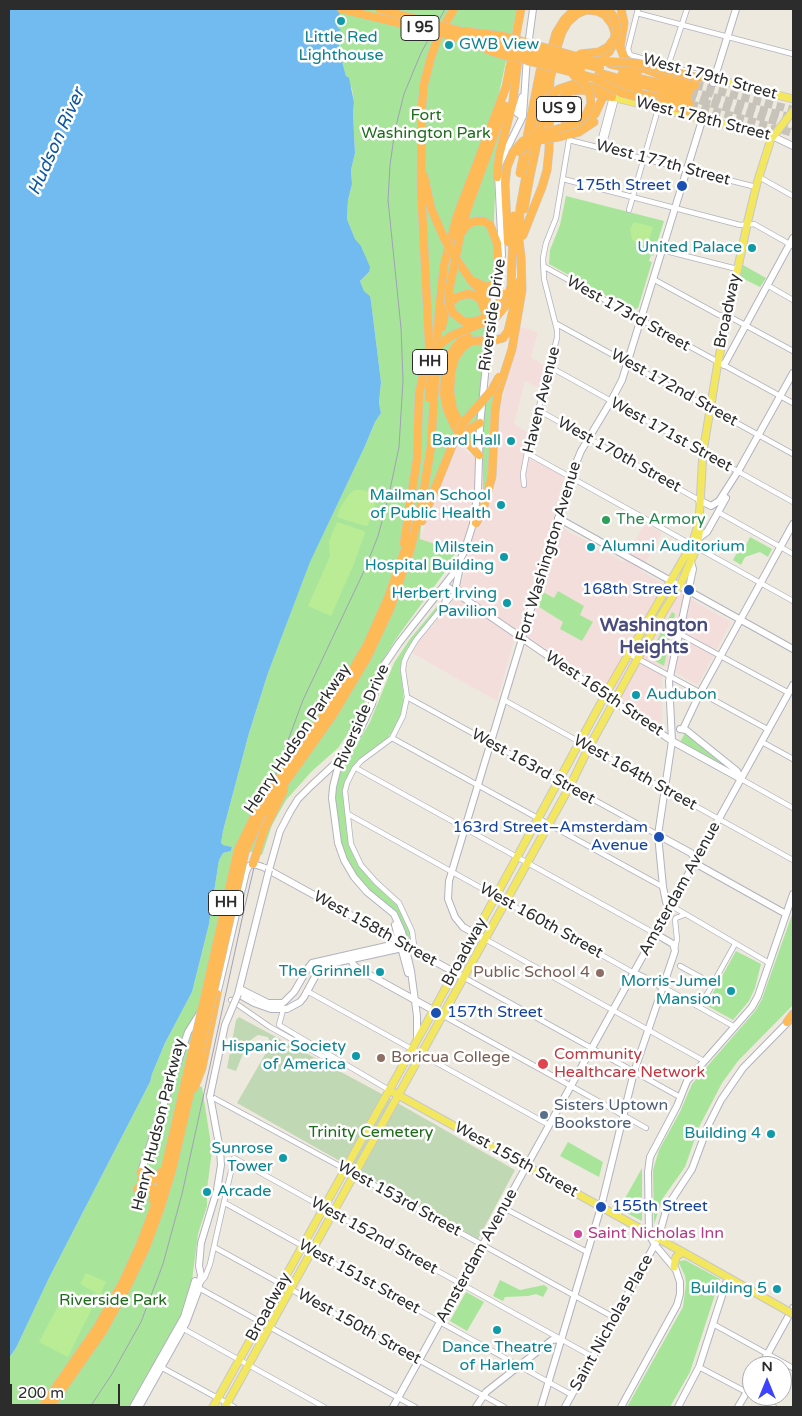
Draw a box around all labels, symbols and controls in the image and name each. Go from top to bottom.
marker: Little Red Lighthouse [335,15,347,27]
road number: I 95 [401,15,439,40]
place label: Little Red Lighthouse [299,28,383,66]
place label: GWB View [459,35,539,55]
marker: GWB View [443,39,455,51]
street label: West 179th Street [641,50,779,104]
water label: Hudson River [24,85,90,199]
street label: West 178th Street [634,93,772,145]
road number: US 9 [536,96,582,122]
park label: Fort Washington Park [361,106,491,144]
street label: West 177th Street [594,136,732,190]
place label: 175th Street [575,176,671,196]
marker: 175th Street [675,179,689,193]
place label: United Palace [637,238,742,258]
marker: United Palace [746,242,758,254]
street label: Riverside Drive [476,258,510,372]
street label: West 173rd Street [563,272,693,356]
street label: Broadway [711,272,745,350]
street label: Haven Avenue [519,345,565,455]
street label: West 172nd Street [607,345,741,431]
road number: HH [412,350,448,374]
street label: West 171st Street [607,394,735,476]
street label: West 170th Street [554,413,684,497]
place label: Bard Hall [432,431,501,451]
marker: Bard Hall [505,435,517,447]
street label: Fort Washington Avenue [512,459,586,645]
place label: Mailman School of Public Health [369,486,491,524]
marker: Mailman School of Public Health [495,499,507,511]
place label: The Armory [616,510,706,530]
marker: The Armory [600,514,612,526]
place label: Alumni Auditorium [601,537,745,557]
place label: Milstein Hospital Building [365,538,494,576]
marker: Alumni Auditorium [585,541,597,553]
marker: Milstein Hospital Building [498,551,510,563]
place label: 168th Street [582,580,678,600]
marker: 168th Street [682,583,696,597]
place label: Herbert Irving Pavilion [392,584,497,622]
marker: Herbert Irving Pavilion [501,597,513,609]
district label: Washington Heights [600,615,708,659]
street label: West 165th Street [541,647,667,741]
street label: Henry Hudson Parkway [241,660,355,818]
street label: Riverside Drive [330,661,394,773]
place label: Audubon [646,685,717,705]
marker: Audubon [630,689,642,701]
street label: West 163rd Street [468,725,598,809]
street label: West 164th Street [570,731,700,815]
place label: 163rd Street–Amsterdam Avenue [452,818,648,856]
street label: Amsterdam Avenue [635,819,725,959]
marker: 163rd Street–Amsterdam Avenue [652,830,666,844]
street label: West 160th Street [476,879,606,963]
street label: West 158th Street [310,887,440,971]
road number: HH [208,890,244,916]
street label: Broadway [438,914,492,990]
place label: The Grinnell [279,962,370,982]
place label: Public School 4 [473,963,590,983]
marker: The Grinnell [374,966,386,978]
marker: Public School 4 [594,967,606,979]
place label: Morris-Jumel Mansion [621,972,721,1010]
marker: Morris-Jumel Mansion [725,985,737,997]
place label: 157th Street [447,1003,543,1023]
marker: 157th Street [429,1006,443,1020]
street label: Henry Hudson Parkway [128,1037,190,1213]
place label: Hispanic Society of America [221,1037,346,1075]
place label: Community Healthcare Network [554,1045,705,1083]
place label: Boricua College [391,1048,510,1068]
marker: Hispanic Society of America [350,1050,362,1062]
marker: Boricua College [375,1052,387,1064]
marker: Community Healthcare Network [536,1057,550,1071]
place label: Sisters Uptown Bookstore [554,1096,668,1134]
marker: Sisters Uptown Bookstore [538,1109,550,1121]
street label: West 155th Street [451,1118,581,1202]
park label: Trinity Cemetery [309,1123,433,1143]
place label: Building 4 [684,1124,761,1144]
marker: Building 4 [765,1128,777,1140]
place label: Sunrose Tower [211,1139,273,1177]
marker: Sunrose Tower [277,1152,289,1164]
street label: West 153rd Street [334,1157,464,1241]
place label: Arcade [217,1182,271,1202]
marker: Arcade [201,1186,213,1198]
street label: Amsterdam Avenue [432,1186,522,1326]
street label: West 152nd Street [307,1193,441,1279]
place label: 155th Street [612,1197,708,1217]
marker: 155th Street [594,1200,608,1214]
place label: Saint Nicholas Inn [588,1224,724,1244]
marker: Saint Nicholas Inn [572,1228,584,1240]
street label: West 151st Street [295,1236,423,1318]
street label: Saint Nicholas Place [566,1251,658,1395]
street label: Broadway [242,1269,296,1345]
place label: Building 5 [690,1279,767,1299]
marker: Building 5 [771,1283,783,1295]
street label: West 150th Street [294,1285,424,1369]
park label: Riverside Park [59,1291,167,1311]
marker: Dance Theatre of Harlem [491,1324,503,1336]
place label: Dance Theatre of Harlem [442,1338,552,1376]
north arrow [742,1356,792,1406]
text: N [761,1358,773,1375]
scale bar [12,1374,122,1406]
text: 200 m [18,1384,64,1402]

